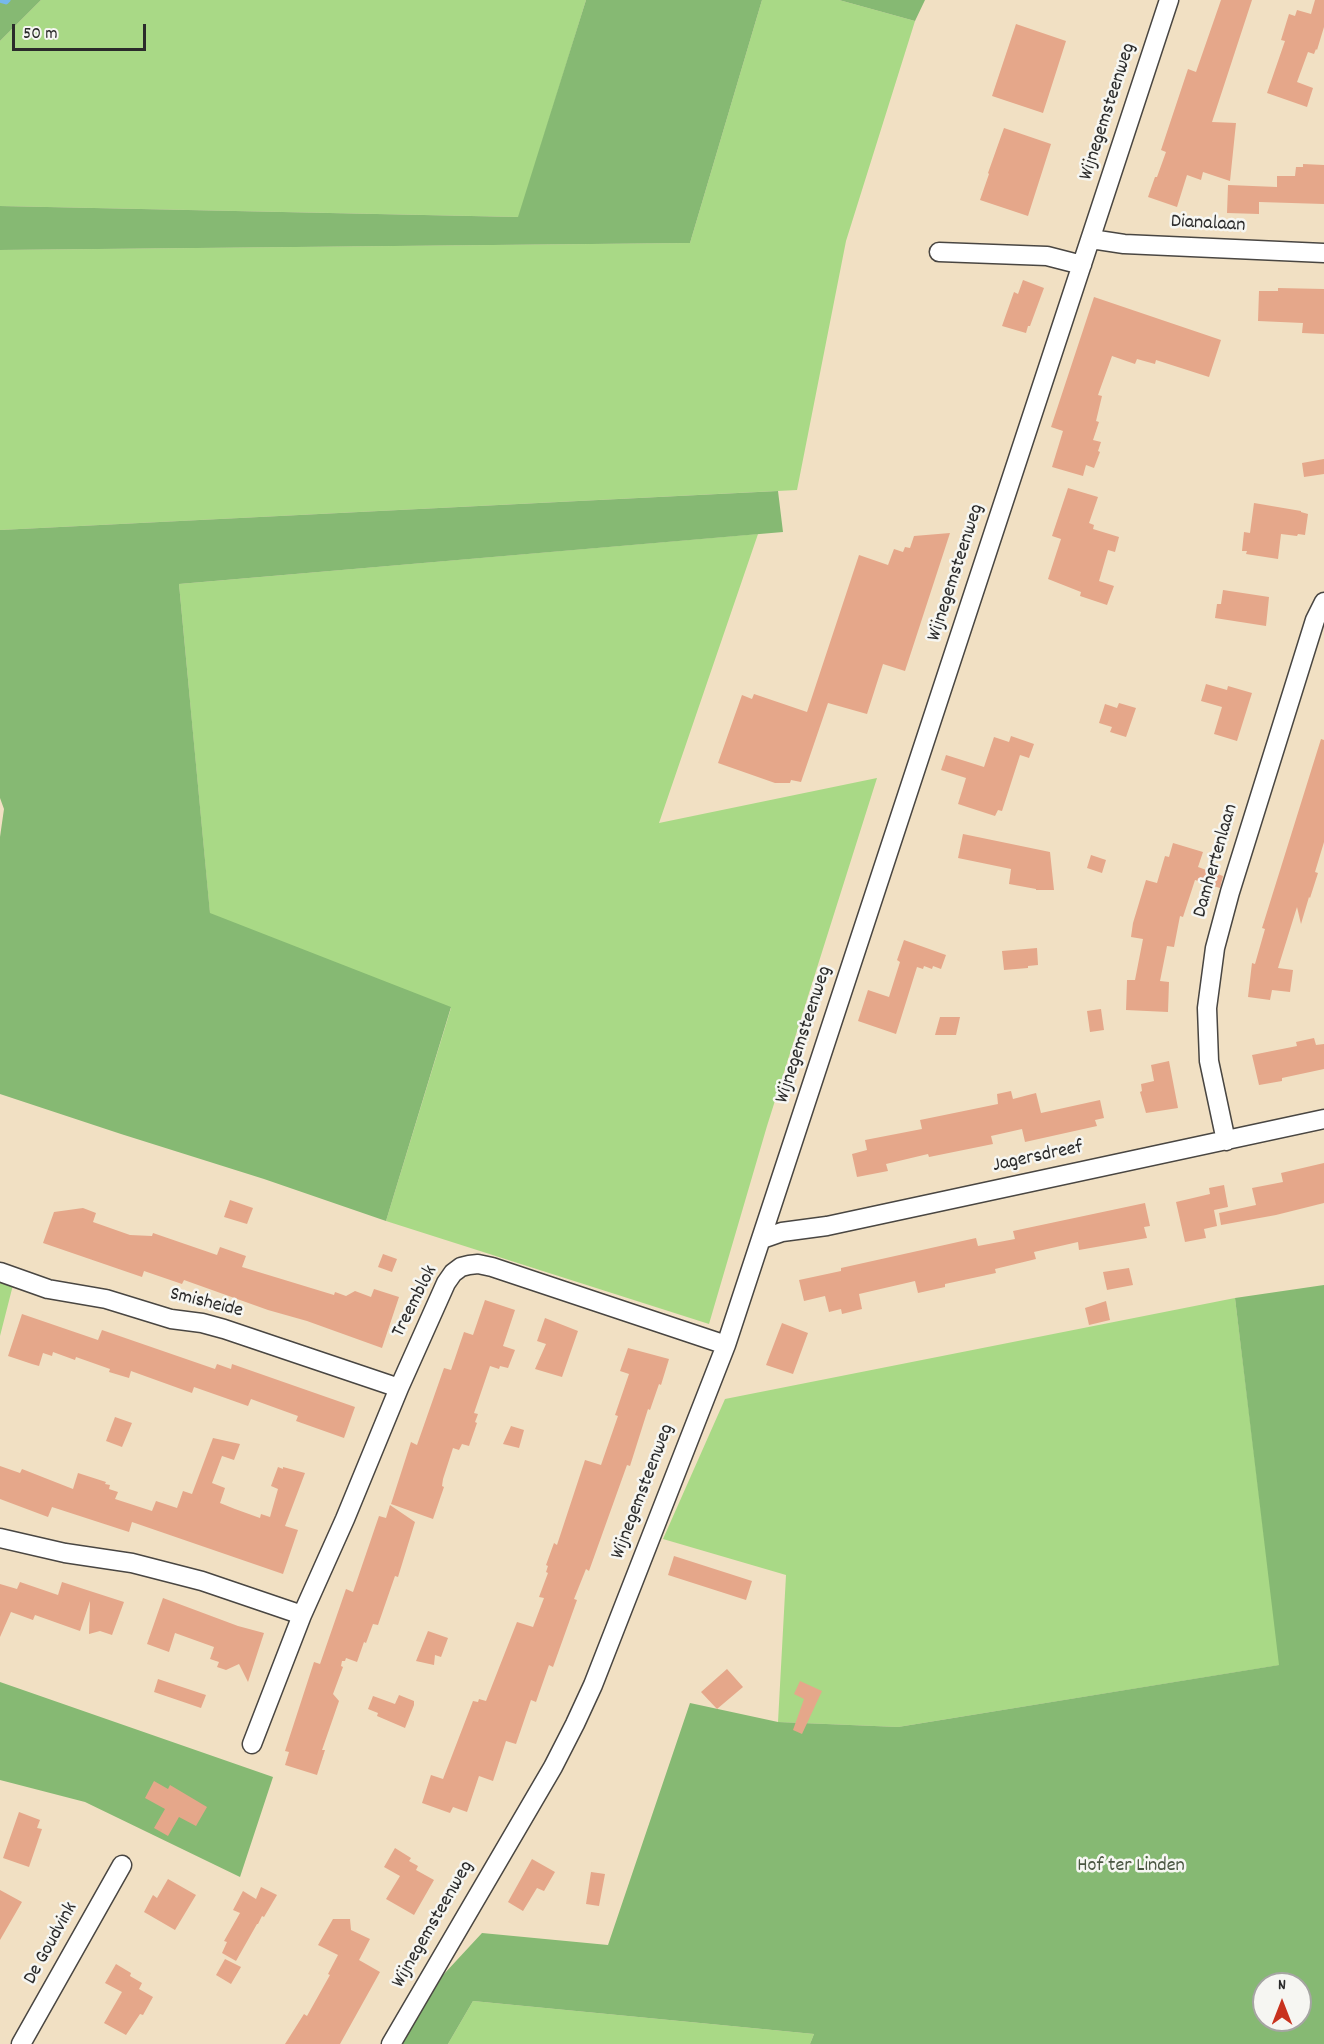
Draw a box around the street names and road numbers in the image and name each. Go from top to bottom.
street label: Wijnegemsteenweg [1076,40,1142,184]
street label: Dianalaan [1170,211,1246,239]
street label: Wijnegemsteenweg [924,501,990,645]
street label: Damhertenlaan [1189,801,1245,921]
street label: Wijnegemsteenweg [772,963,838,1107]
street label: Jagersdreef [991,1137,1085,1179]
street label: Treemblok [388,1262,444,1342]
street label: Smisheide [167,1283,245,1325]
street label: Wijnegemsteenweg [607,1421,681,1563]
street label: Wijnegemsteenweg [388,1857,480,1993]
street label: De Goudvink [20,1899,84,1989]

